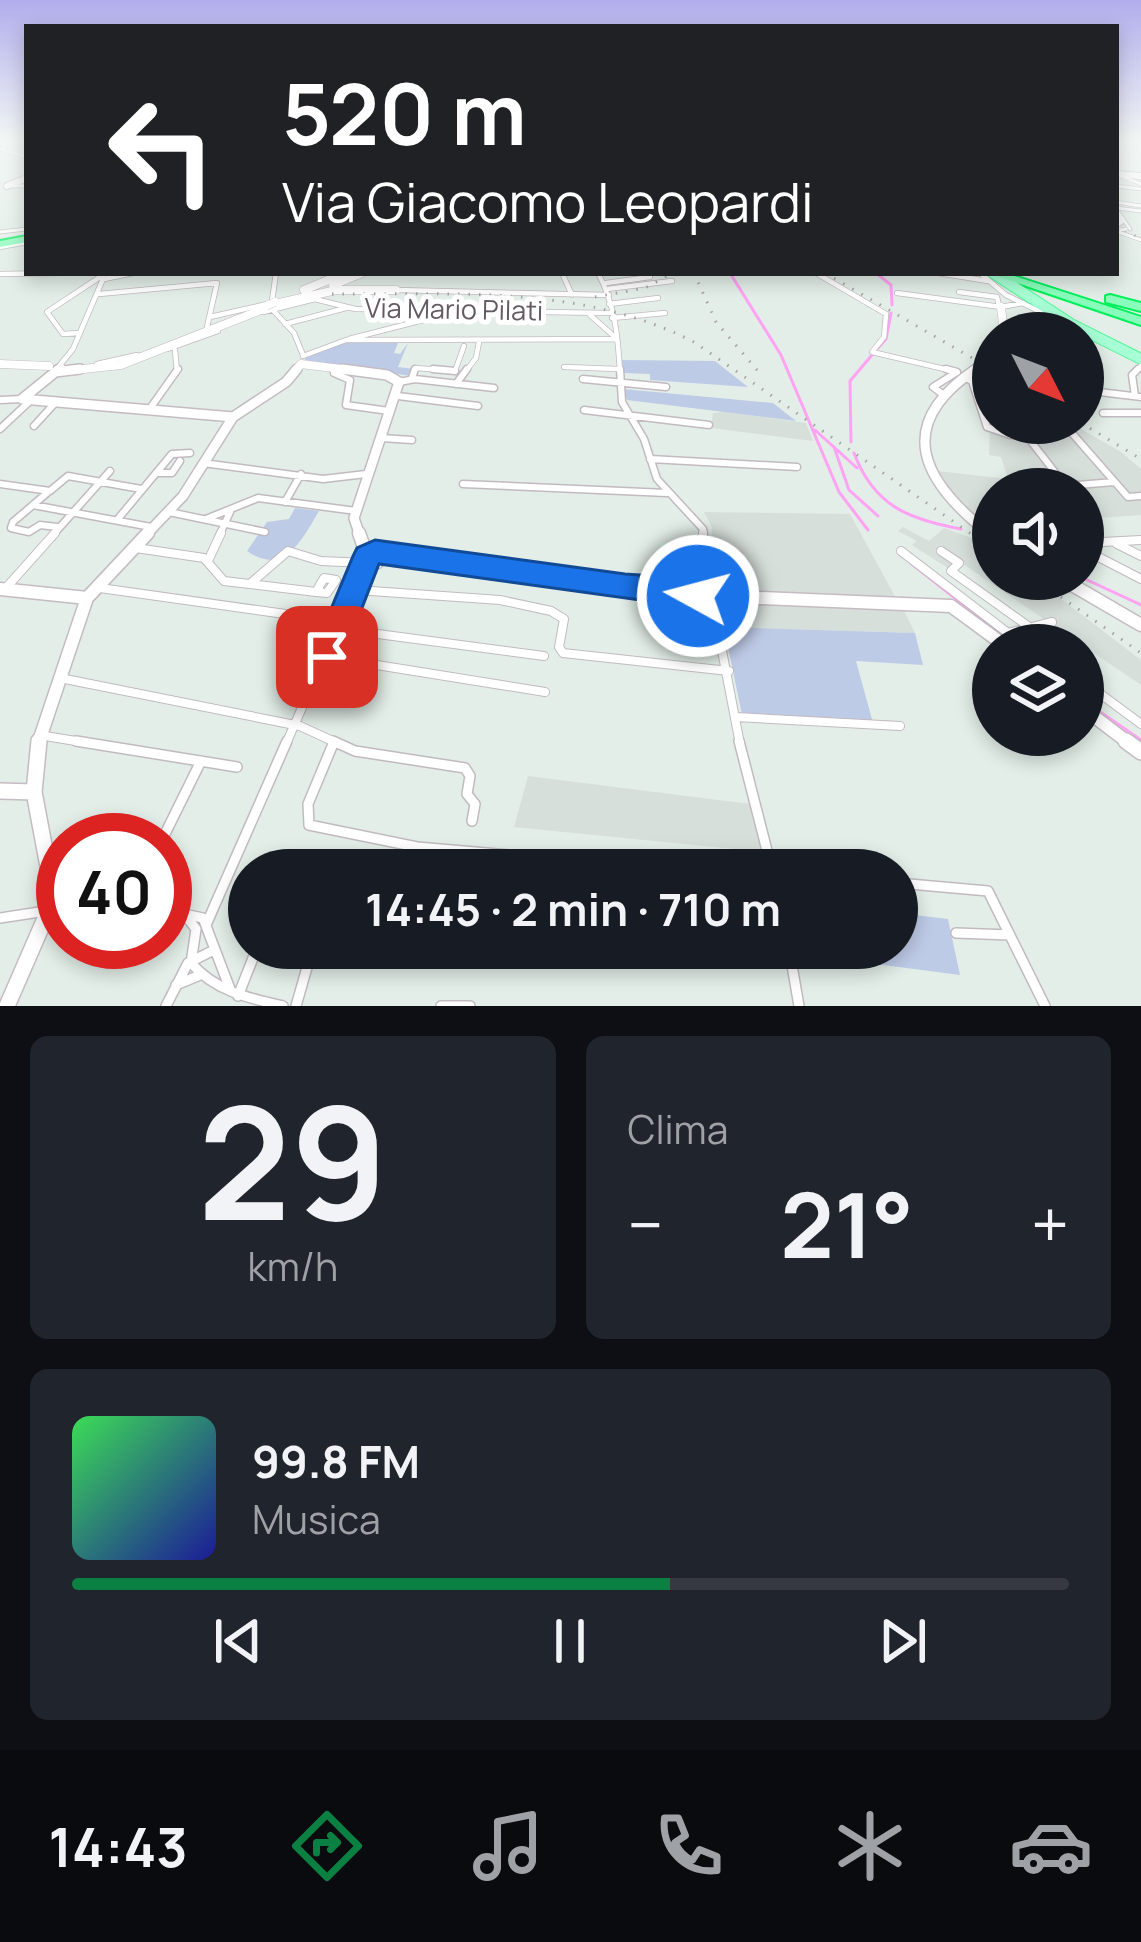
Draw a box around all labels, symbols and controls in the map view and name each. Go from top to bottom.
text: 520 m [282,55,527,170]
icon: left [84,72,240,228]
text: Via Giacomo Leopardi [282,164,814,238]
street label: Via Mario Pilati [364,288,544,329]
north arrow [972,312,1104,444]
map controls [972,312,1104,756]
button: sound [972,468,1104,600]
position arrow [635,533,761,659]
pin [276,606,378,708]
icon: arrive [294,624,360,690]
button: layers [972,624,1104,756]
speed limit sign: 40 [36,813,192,969]
text: 14:45 · 2 min · 710 m [365,878,781,940]
text: 29 [198,1054,388,1267]
text: Clima [628,1102,728,1156]
text: 21° [780,1162,914,1285]
text: − [628,1179,663,1269]
text: + [1031,1179,1069,1269]
text: km/h [247,1239,338,1293]
text: 99.8 FM [252,1430,420,1492]
text: Musica [252,1492,381,1546]
icon: previous [205,1608,271,1674]
icon: pause [537,1608,603,1674]
icon: next [870,1608,936,1674]
icon: directions [285,1804,369,1888]
icon: music [466,1804,550,1888]
icon: phone [647,1804,731,1888]
icon: climate [828,1804,912,1888]
icon: car [1009,1804,1093,1888]
text: 14:43 [48,1809,188,1883]

